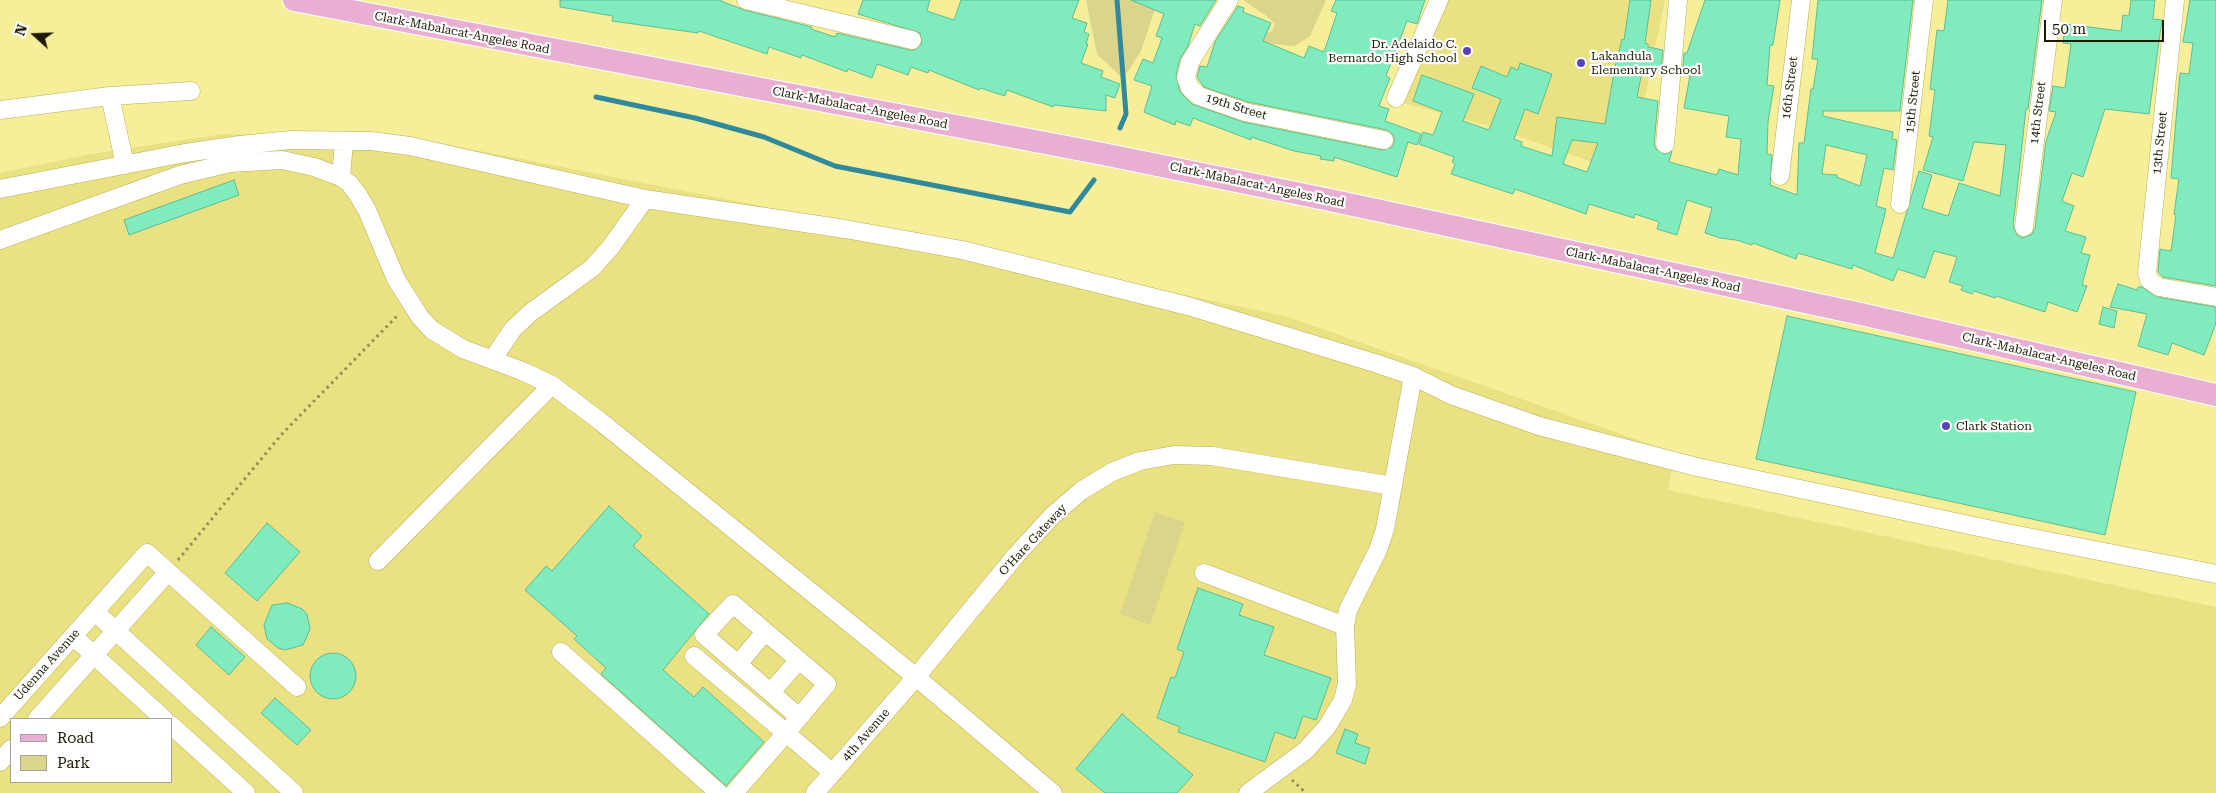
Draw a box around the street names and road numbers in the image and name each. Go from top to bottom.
street label: Clark-Mabalacat-Angeles Road [373,9,551,57]
street label: 16th Street [1779,56,1801,120]
street label: 15th Street [1903,70,1923,134]
street label: 14th Street [2027,81,2049,145]
street label: Clark-Mabalacat-Angeles Road [771,84,949,132]
street label: 19th Street [1204,91,1268,123]
street label: 13th Street [2150,111,2170,175]
street label: Clark-Mabalacat-Angeles Road [1168,159,1346,211]
street label: Clark-Mabalacat-Angeles Road [1564,244,1742,296]
street label: Clark-Mabalacat-Angeles Road [1961,330,2137,384]
street label: O'Hare Gateway [996,501,1070,579]
street label: Udenna Avenue [11,626,83,704]
street label: 4th Avenue [839,706,893,764]

